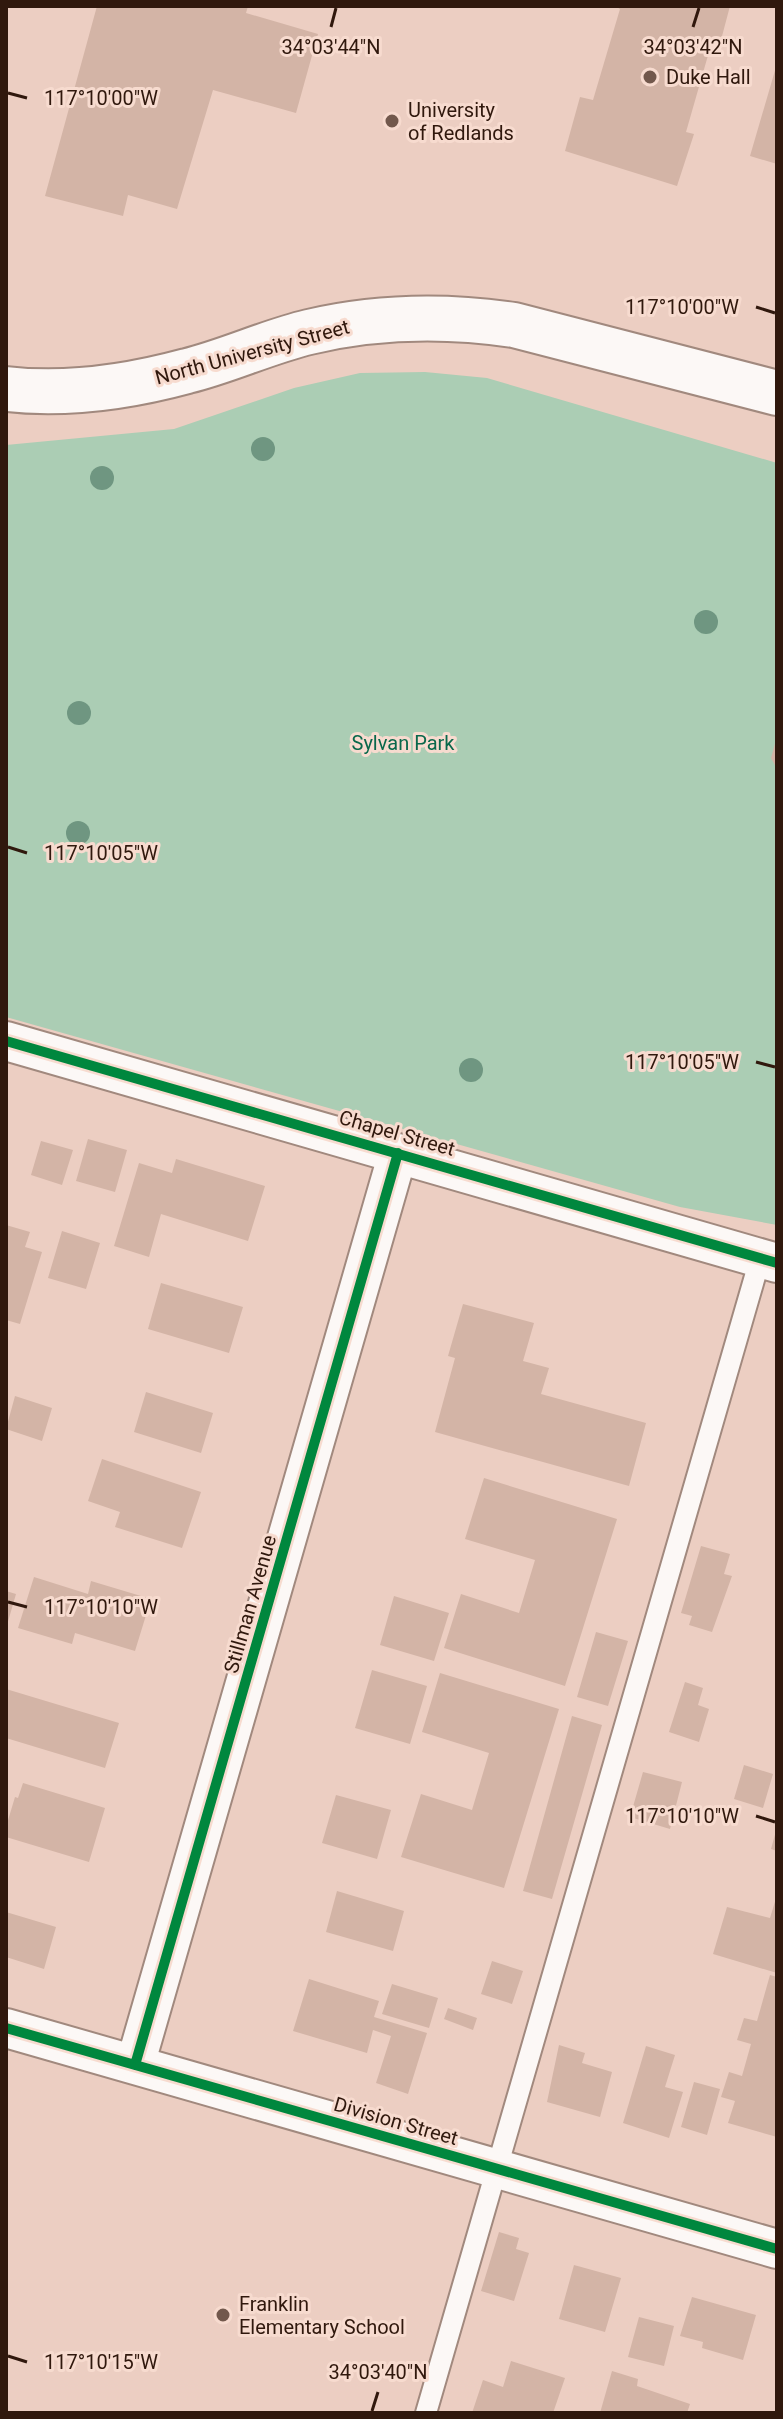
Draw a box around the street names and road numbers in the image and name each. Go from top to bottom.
street label: North University Street [152,315,352,389]
street label: Chapel Street [336,1105,458,1161]
street label: Stillman Avenue [219,1532,281,1676]
street label: Division Street [331,2092,461,2150]

